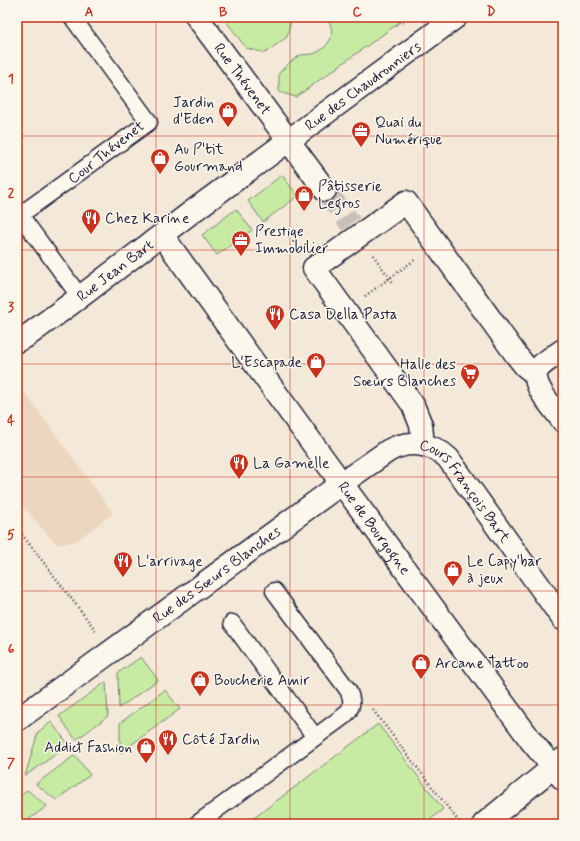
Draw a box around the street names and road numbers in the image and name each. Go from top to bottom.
street label: Rue des Chaudronniers [301,37,426,136]
street label: Rue Thévenet [209,39,275,120]
street label: Cour Thévenet [64,117,149,189]
street label: Rue Jean Bart [73,235,158,307]
street label: Cours François Bart [417,435,514,547]
street label: Rue de Bourgogne [333,478,415,579]
street label: Rue des Sœurs Blanches [149,522,286,629]

